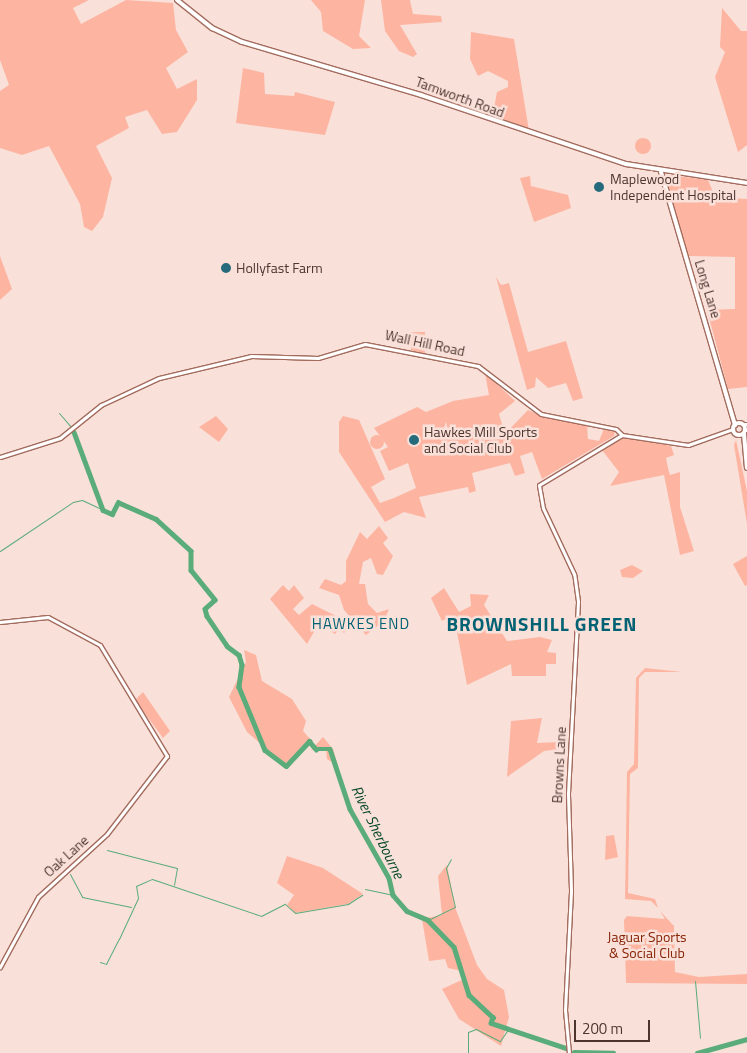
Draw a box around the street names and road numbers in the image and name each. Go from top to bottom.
street label: Tamworth Road [413,73,507,121]
street label: Long Lane [691,258,725,320]
street label: Wall Hill Road [384,326,466,360]
street label: Browns Lane [549,726,569,804]
street label: Oak Lane [40,832,92,880]

